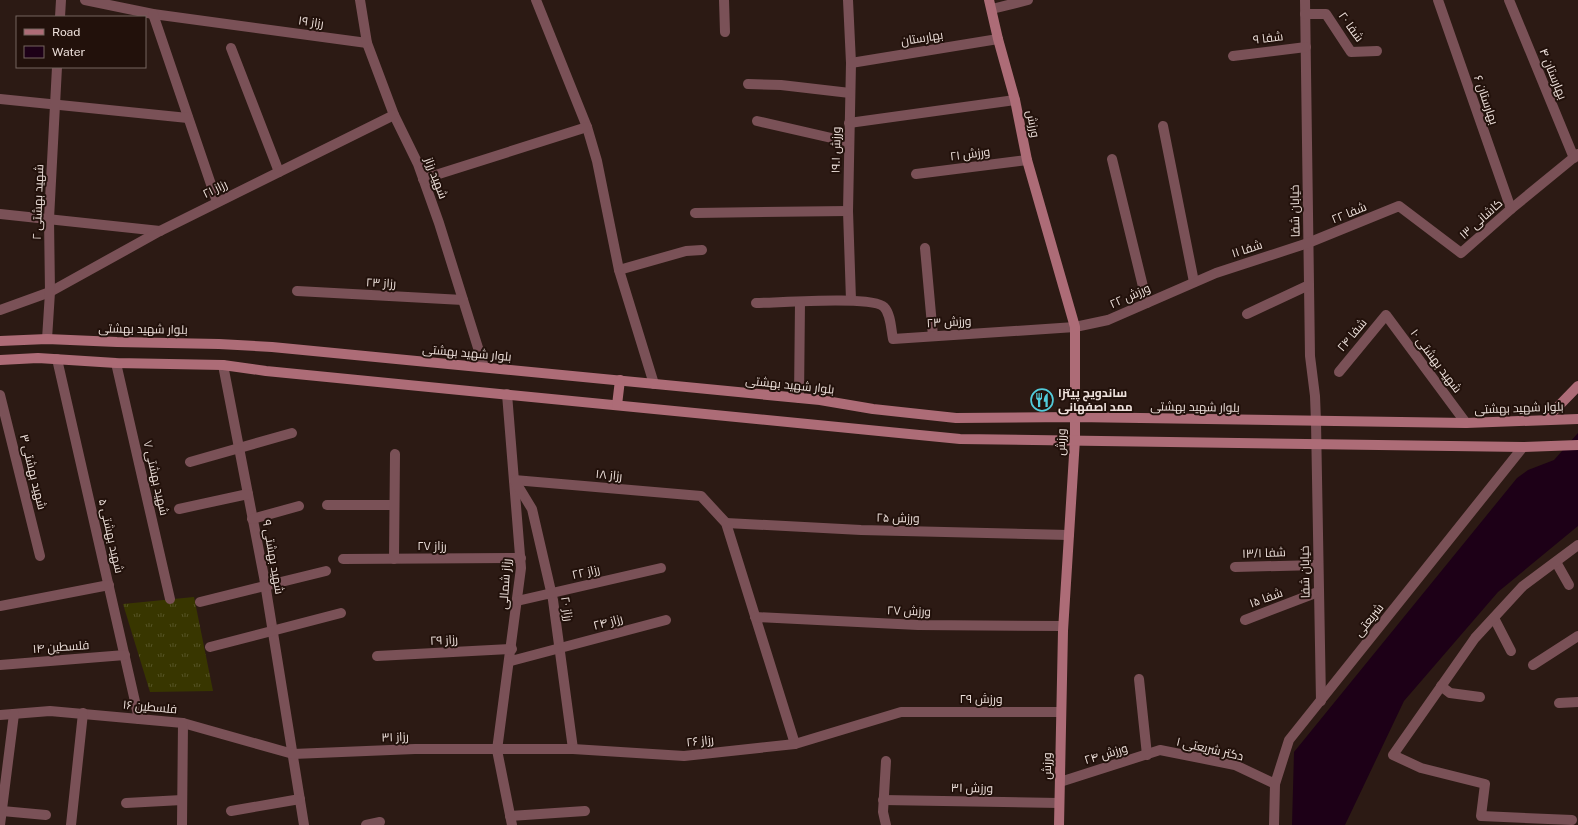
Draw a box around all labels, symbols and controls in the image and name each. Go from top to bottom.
street label: شفا ۲۰ [1336,9,1367,45]
street label: رزاز ۱۹ [297,13,325,31]
legend [16,16,146,68]
text: Road [52,25,80,39]
street label: بهارستان [900,28,944,48]
street label: شفا ۹ [1252,29,1284,47]
text: Water [52,45,86,59]
street label: بهارستان ۴ [1536,46,1570,102]
street label: بهارستان ۶ [1471,73,1501,127]
street label: ورزش [1024,109,1042,139]
street label: ورزش ۱۹.۱ [829,127,843,173]
street label: ورزش ۲۱ [949,145,991,163]
street label: شهید رزاز [421,154,450,201]
street label: شهید بهشتی ۲ [30,164,46,240]
street label: رزاز ۲۱ [200,177,230,201]
street label: خیابان شفا [1288,185,1302,237]
street label: کاشانی ۱۳ [1457,196,1505,242]
street label: شفا ۲۲ [1329,200,1369,226]
street label: شفا ۱۱ [1230,237,1264,261]
street label: رزاز ۲۳ [366,275,396,291]
street label: ورزش ۲۲ [1108,281,1152,311]
street label: ورزش ۲۳ [926,314,972,330]
street label: شفا ۲۴ [1334,316,1370,354]
street label: بلوار شهید بهشتی [98,321,188,337]
street label: شهید بهشتی ۱۰ [1408,326,1464,396]
street label: بلوار شهید بهشتی [422,342,512,364]
street label: بلوار شهید بهشتی [745,373,835,397]
place label: ساندویچ پیتزا ممد اصفهانی [1058,386,1133,415]
restaurant icon: ساندویچ پیتزا ممد اصفهانی [1029,387,1055,413]
street label: بلوار شهید بهشتی [1150,399,1240,415]
street label: بلوار شهید بهشتی [1474,399,1564,417]
street label: ورزش [1054,428,1068,456]
street label: شهید بهشتی ۳ [17,433,49,511]
street label: شهید بهشتی ۷ [141,439,171,517]
street label: رزاز ۱۸ [595,467,623,483]
street label: شهید بهشتی ۵ [96,498,126,575]
street label: ورزش ۲۵ [876,511,920,525]
street label: شهید بهشتی ۹ [260,519,286,595]
street label: رزاز ۲۷ [417,539,447,553]
street label: شفا ۱۳/۱ [1242,545,1286,561]
street label: خیابان شفا [1298,546,1312,598]
street label: رزاز شمالی [496,558,514,610]
street label: رزاز ۲۲ [571,562,601,582]
street label: شفا ۱۵ [1247,586,1285,610]
street label: رزاز ۲۰ [558,596,576,622]
street label: شریعتی [1352,601,1386,639]
street label: ورزش ۲۷ [887,603,931,619]
street label: رزاز ۲۴ [592,611,624,633]
street label: رزاز ۲۹ [430,632,458,648]
street label: فلسطین ۱۴ [32,638,90,656]
street label: ورزش ۲۹ [960,692,1002,706]
street label: فلسطین ۱۶ [122,698,178,716]
street label: رزاز ۳۱ [381,730,409,744]
street label: رزاز ۲۶ [686,733,714,749]
street label: دکتر شریعتی ۱ [1175,734,1245,764]
street label: ورزش ۲۴ [1083,741,1129,767]
street label: ورزش [1040,752,1054,780]
street label: ورزش ۳۱ [951,781,993,795]

